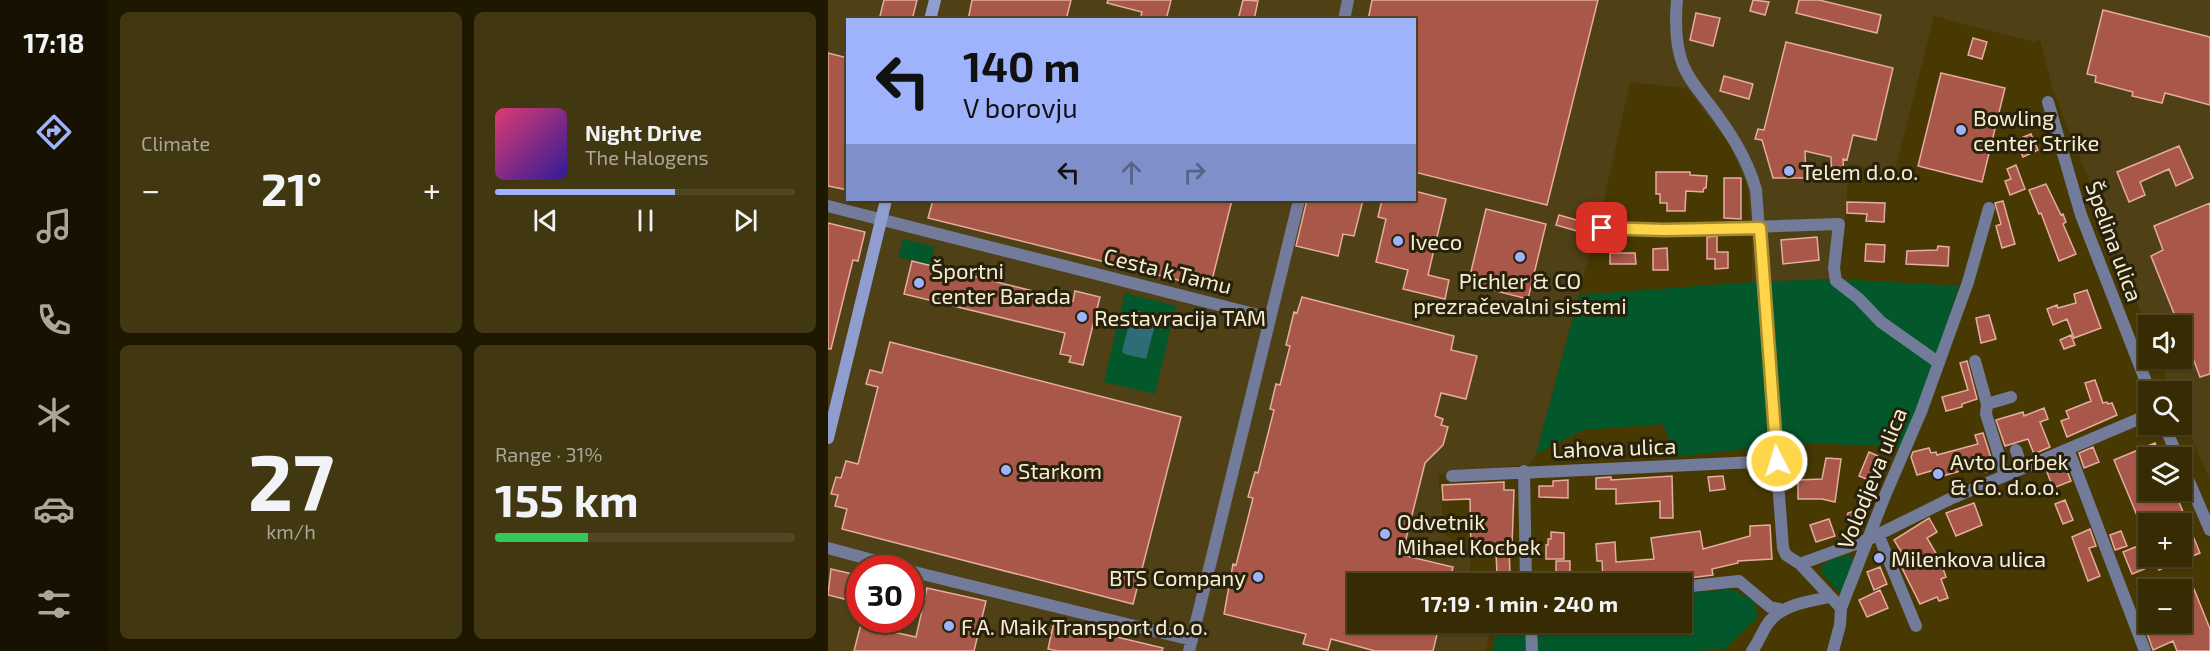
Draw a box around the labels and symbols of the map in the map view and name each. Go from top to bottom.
place label: Bowling center Strike [1973,104,2099,155]
marker: Bowling center Strike [1954,123,1968,137]
place label: Telem d.o.o. [1801,158,1918,184]
marker: Telem d.o.o. [1782,164,1796,178]
street label: Špelina ulica [2081,177,2149,305]
pin [1576,202,1627,253]
place label: Iveco [1410,228,1462,254]
marker: Iveco [1391,234,1405,248]
street label: Cesta k Tamu [1101,242,1235,298]
marker: Pichler & CO prezračevalni sistemi [1513,250,1527,264]
place label: Športni center Barada [931,257,1071,308]
place label: Pichler & CO prezračevalni sistemi [1413,267,1627,318]
marker: Športni center Barada [912,276,926,290]
place label: Restavracija TAM [1094,304,1266,331]
marker: Restavracija TAM [1075,310,1089,324]
street label: Volodjeva ulica [1831,404,1912,553]
position arrow [1745,429,1809,493]
street label: Lahova ulica [1551,432,1677,462]
place label: Avto Lorbek & Co. d.o.o. [1950,448,2069,499]
place label: Starkom [1018,457,1102,483]
marker: Starkom [999,463,1013,477]
marker: Avto Lorbek & Co. d.o.o. [1931,467,1945,481]
place label: Odvetnik Mihael Kocbek [1397,508,1541,559]
marker: Odvetnik Mihael Kocbek [1378,527,1392,541]
place label: Milenkova ulica [1891,545,2046,571]
marker: Milenkova ulica [1872,551,1886,565]
speed limit sign: 30 [846,555,924,633]
place label: BTS Company [1109,564,1246,590]
marker: BTS Company [1251,570,1265,584]
place label: F.A. Maik Transport d.o.o. [961,613,1208,639]
marker: F.A. Maik Transport d.o.o. [942,619,956,633]

